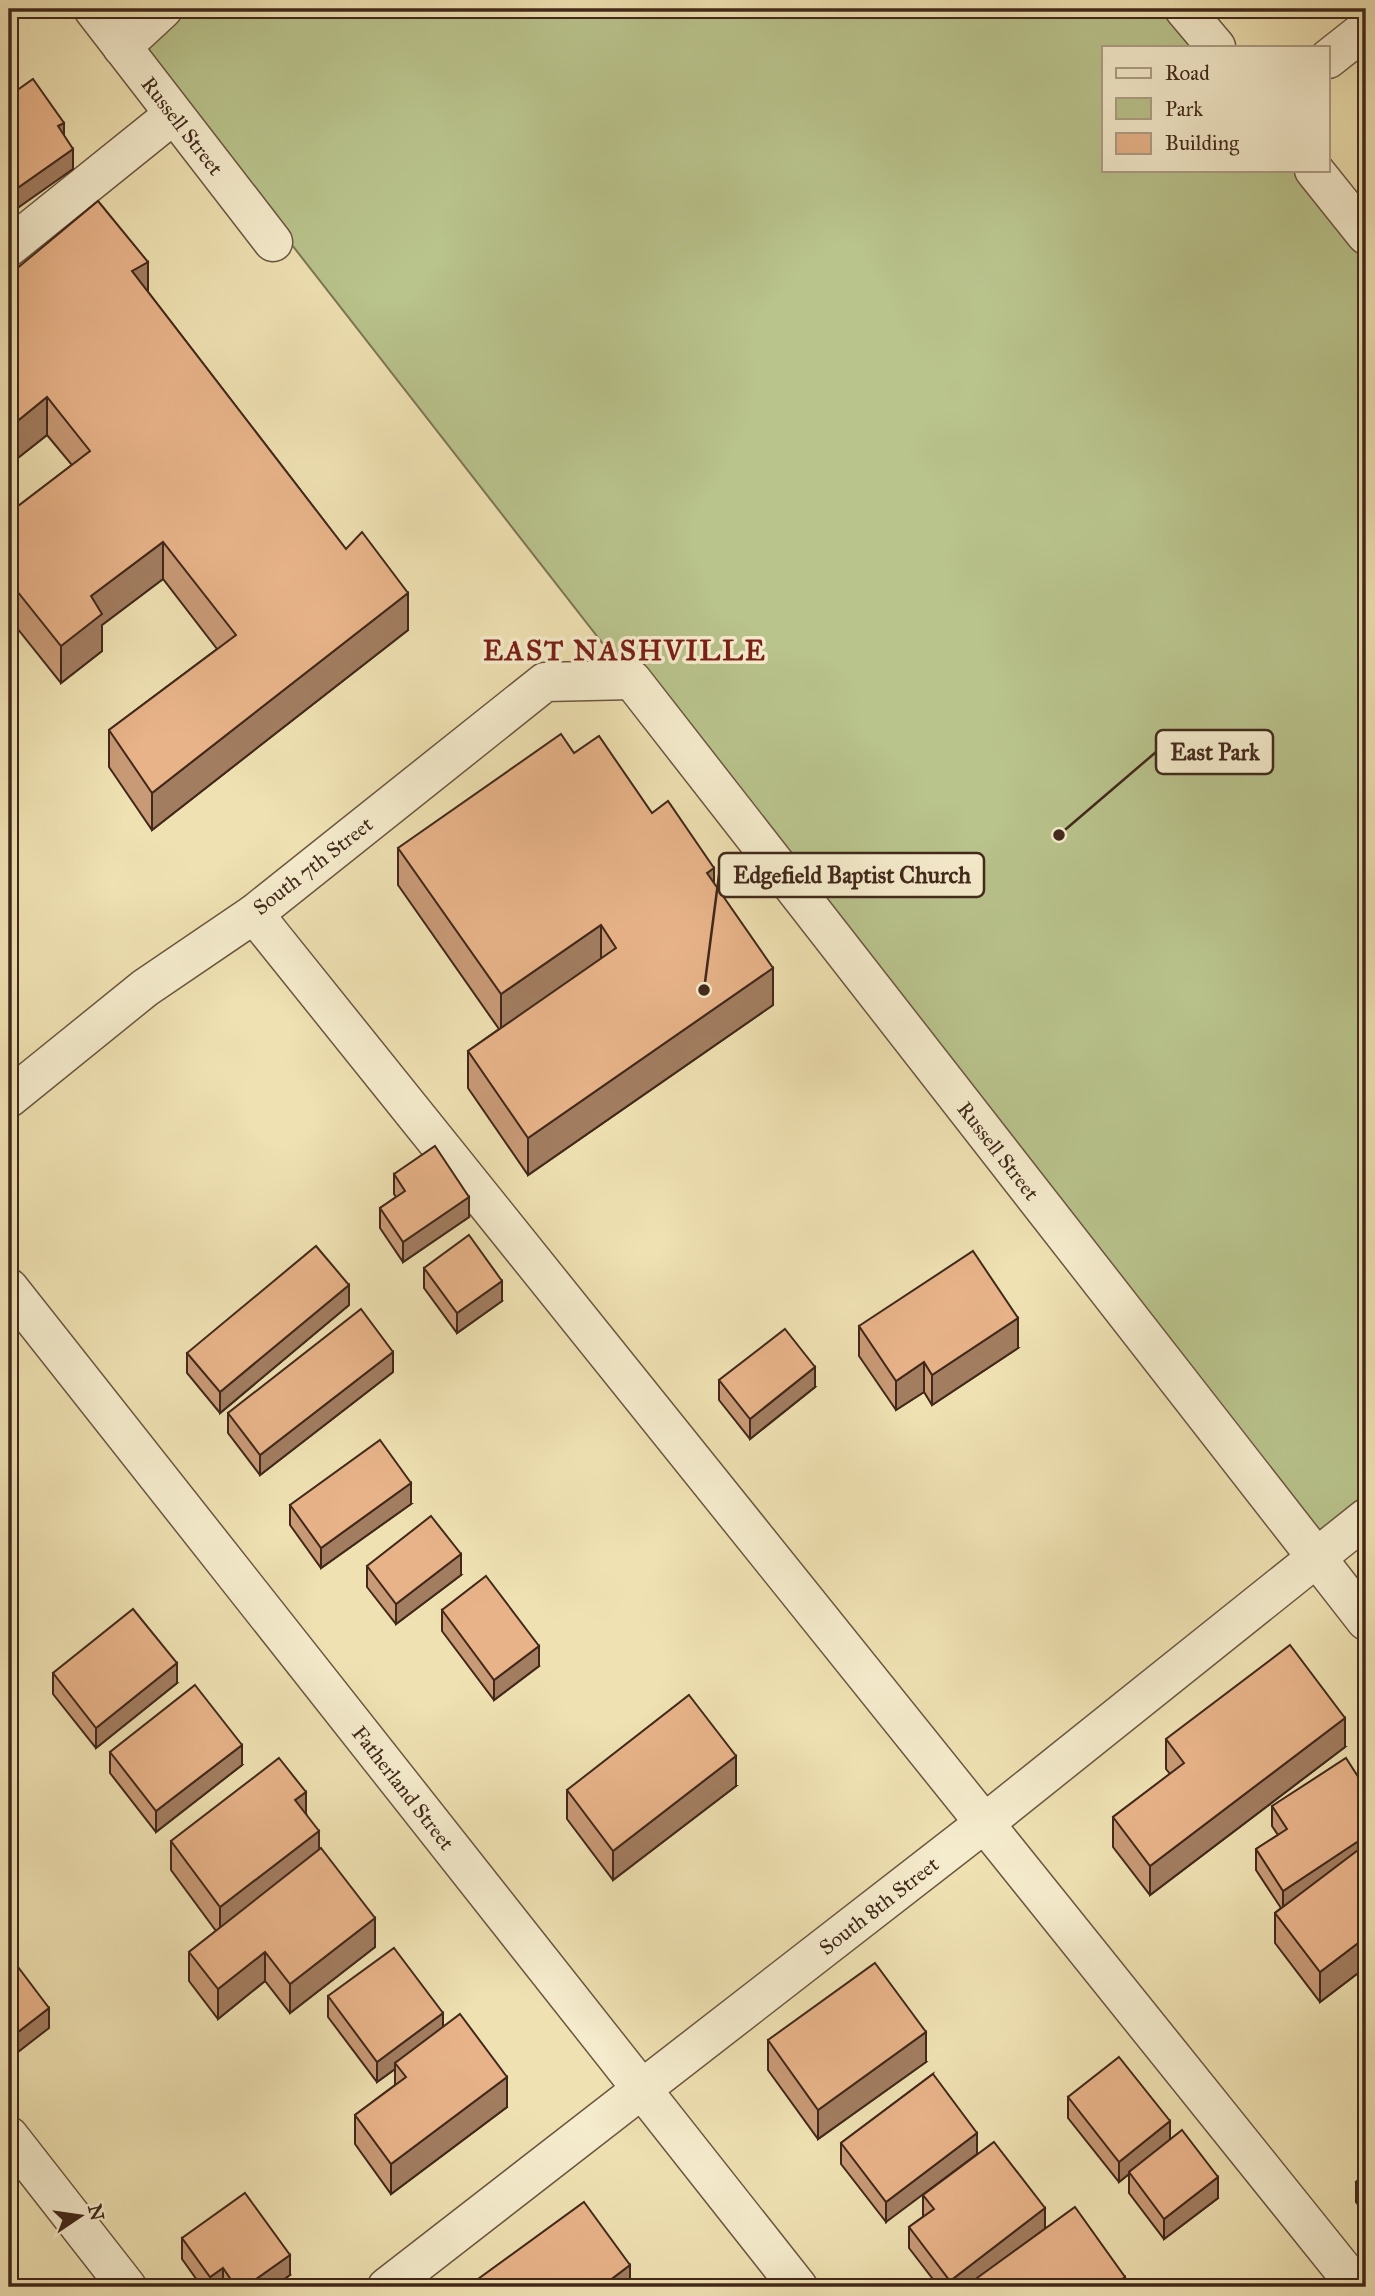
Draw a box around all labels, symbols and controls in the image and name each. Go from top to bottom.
legend [1102,46,1330,172]
text: Road [1165,60,1210,86]
street label: Russell Street [135,72,229,181]
text: Park [1165,96,1203,122]
text: Building [1165,130,1239,156]
district label: EAST NASHVILLE [483,633,767,668]
callout: East Park [1156,730,1273,774]
text: East Park [1170,738,1261,766]
street label: South 7th Street [248,811,378,921]
callout: Edgefield Baptist Church [719,853,984,897]
text: Edgefield Baptist Church [733,861,971,890]
street label: Russell Street [951,1097,1045,1206]
street label: Fatherland Street [346,1721,460,1856]
street label: South 8th Street [814,1851,944,1961]
north arrow [46,2180,116,2250]
text: N [83,2202,109,2223]

